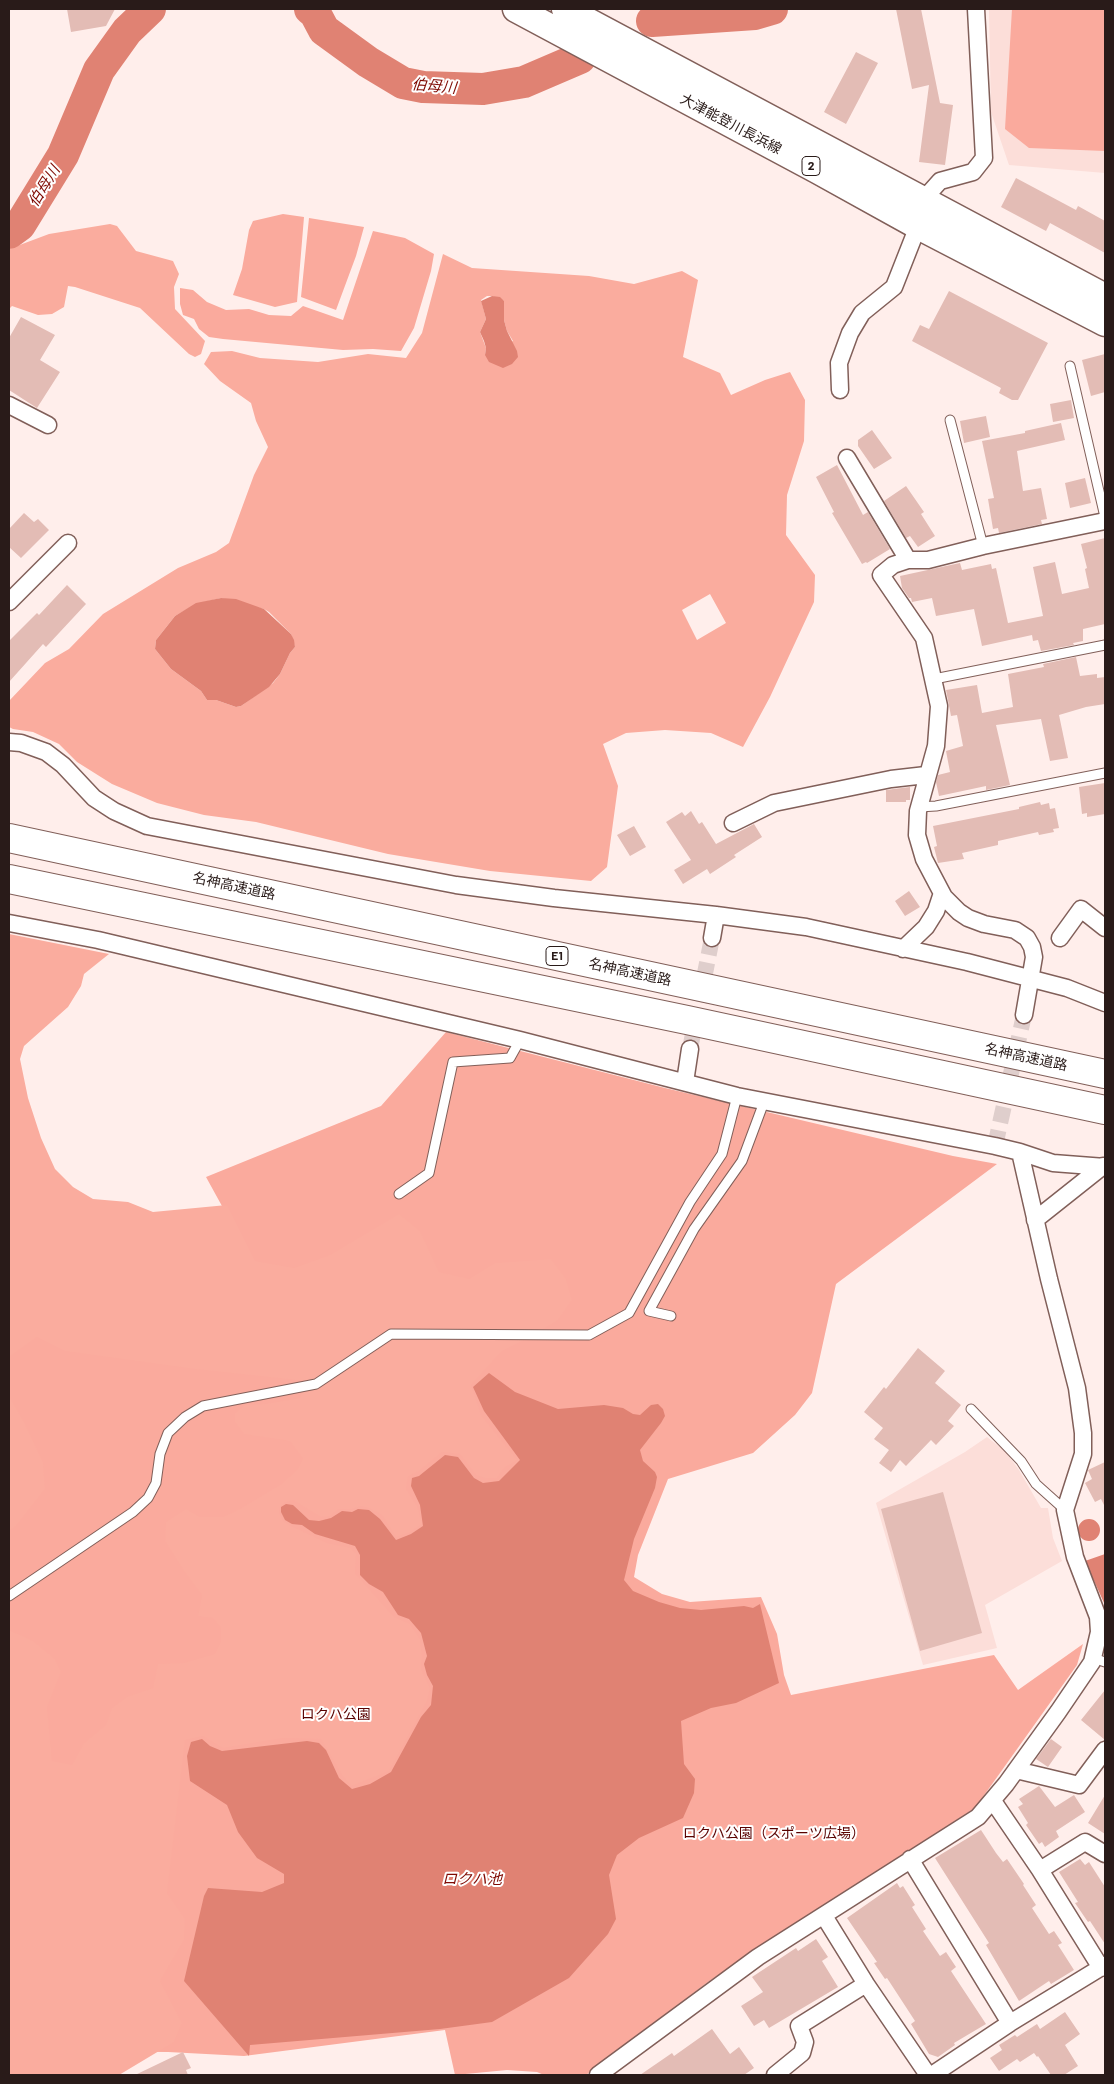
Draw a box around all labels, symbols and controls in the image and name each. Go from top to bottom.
water label: 伯母川 [411,75,457,97]
street label: 大津能登川長浜線 [678,90,784,158]
road number: 2 [802,157,820,176]
water label: 伯母川 [24,162,64,210]
street label: 名神高速道路 [191,869,277,903]
road number: E1 [546,946,568,966]
street label: 名神高速道路 [587,955,673,989]
street label: 名神高速道路 [983,1040,1069,1074]
park label: ロクハ公園 [301,1706,371,1722]
park label: ロクハ公園（スポーツ広場） [683,1825,865,1841]
water label: ロクハ池 [442,1870,502,1888]

